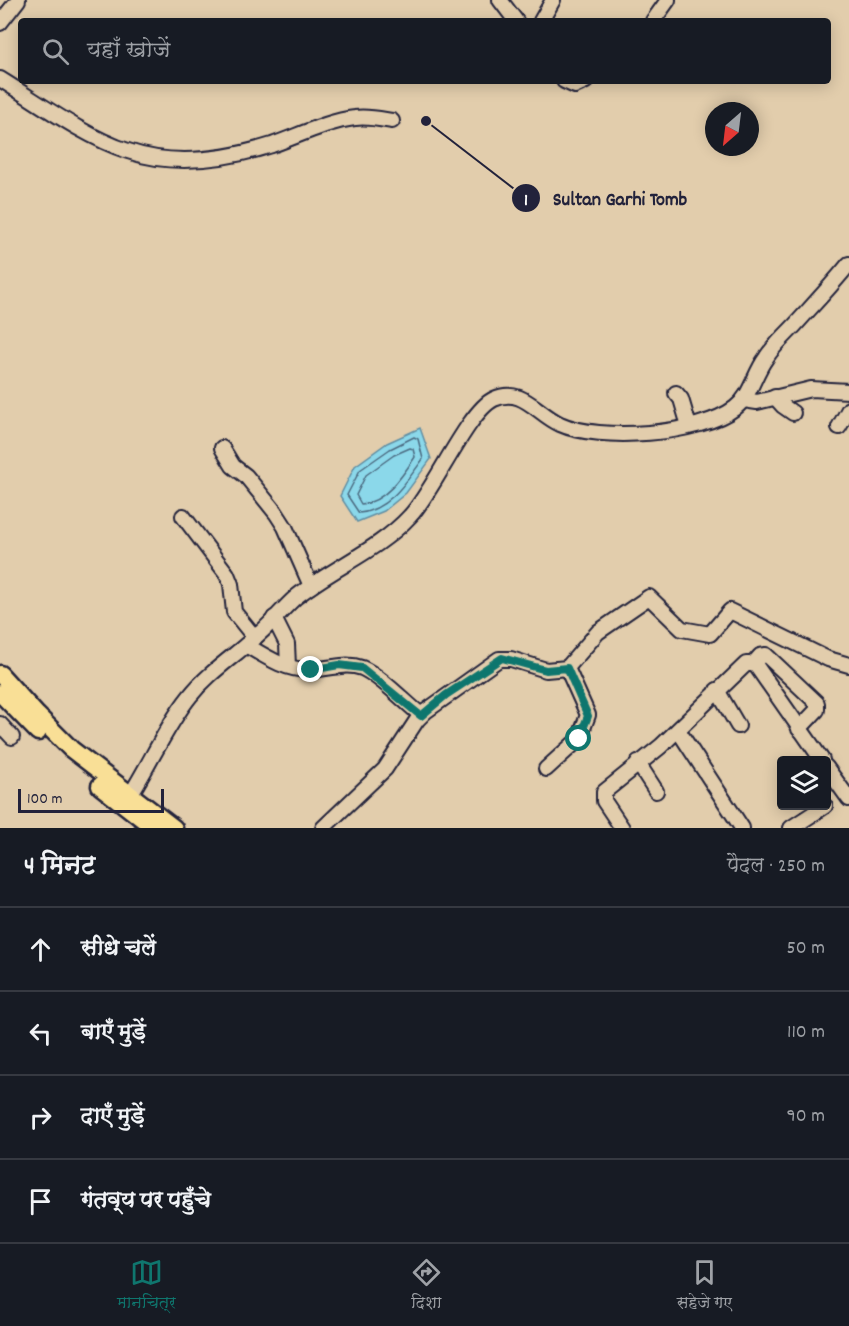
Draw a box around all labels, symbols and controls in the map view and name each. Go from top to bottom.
search box [18,18,831,84]
icon: search [39,35,72,68]
text: यहाँ खोजें [87,36,170,67]
north arrow [705,102,759,156]
callout: Sultan Garhi Tomb [511,179,699,217]
text: Sultan Garhi Tomb [553,187,688,215]
text: 1 [524,189,528,214]
route end [297,656,323,682]
route start [565,725,591,751]
map controls [777,756,831,810]
button: layers [777,756,831,810]
scale bar [18,786,164,814]
text: 100 m [27,788,63,811]
text: 4 मिनट [24,849,95,886]
text: पैदल · 250 m [727,853,825,881]
icon: ahead [24,933,57,966]
text: सीधे चलें [81,934,156,965]
text: 50 m [787,935,825,963]
icon: left [24,1017,57,1050]
text: बाएँ मुड़ें [81,1018,146,1049]
text: 110 m [787,1019,825,1047]
icon: right [24,1101,57,1134]
text: दाएँ मुड़ें [81,1102,145,1133]
text: 90 m [787,1103,825,1131]
icon: arrive [24,1185,57,1218]
text: गंतव्य पर पहुँचे [81,1186,211,1217]
tab: मानचित्र [117,1256,176,1315]
tab: दिशा [410,1256,443,1315]
tab: सहेजे गए [677,1256,732,1315]

